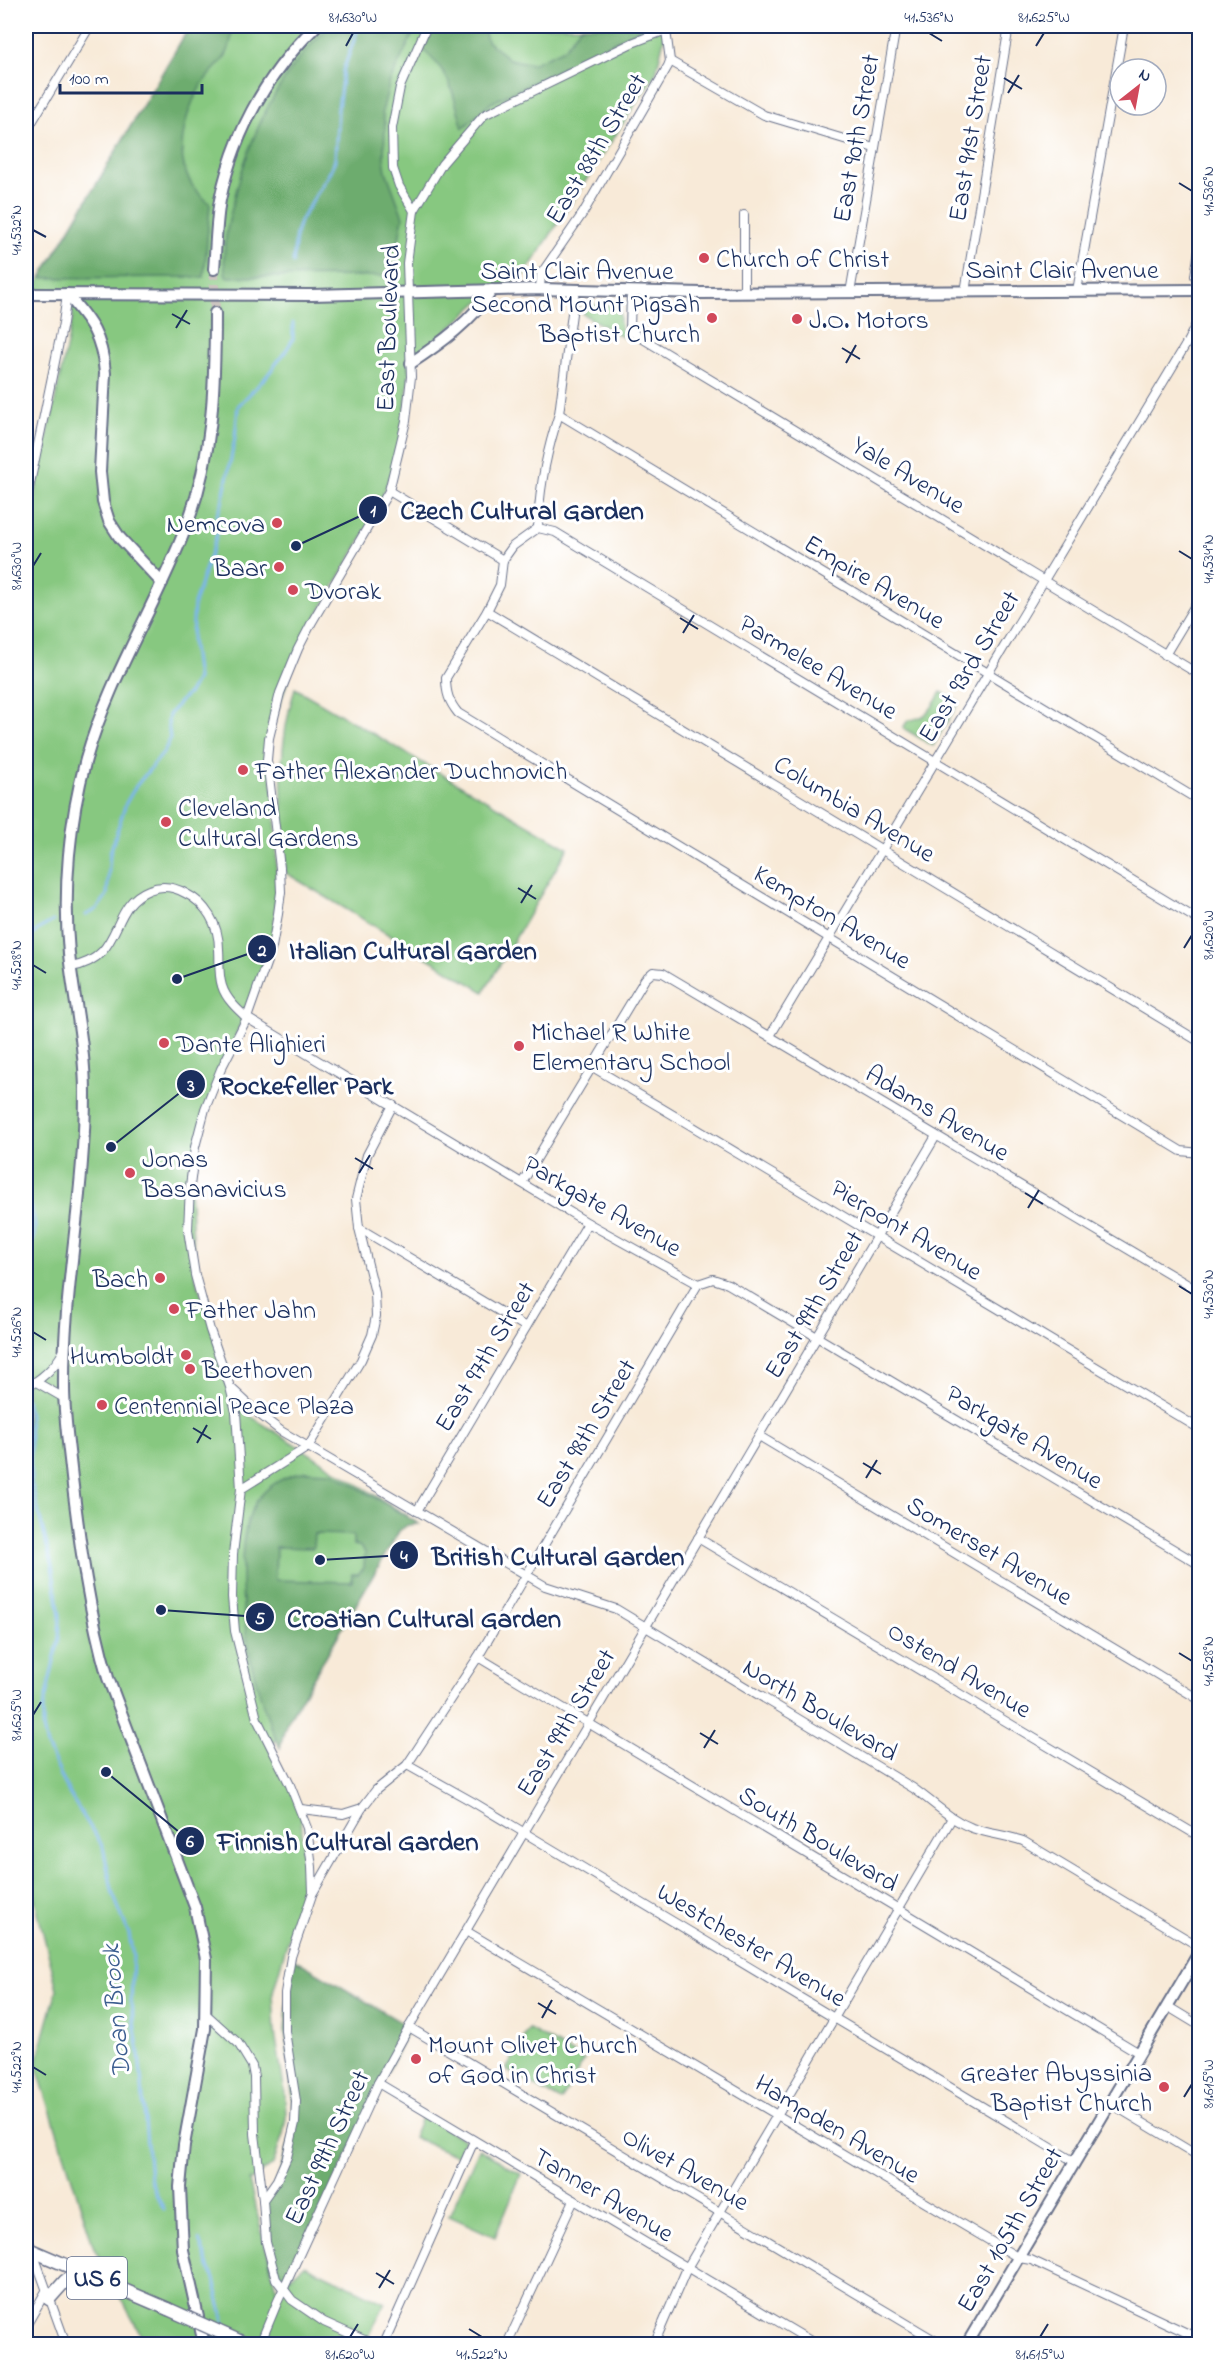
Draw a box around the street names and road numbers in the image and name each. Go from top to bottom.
street label: East 90th Street [824,51,892,226]
street label: East 91st Street [940,52,1004,225]
street label: East 88th Street [537,66,658,233]
street label: East Boulevard [368,244,412,412]
street label: Saint Clair Avenue [965,253,1159,291]
street label: Saint Clair Avenue [480,254,674,292]
street label: Yale Avenue [844,428,972,526]
street label: Empire Avenue [796,526,952,641]
street label: East 93rd Street [910,584,1031,751]
street label: Parmelee Avenue [731,606,904,731]
street label: Columbia Avenue [765,747,942,874]
street label: Kempton Avenue [745,856,918,981]
street label: Adams Avenue [857,1056,1016,1173]
street label: Parkgate Avenue [515,1147,688,1269]
street label: Pierpont Avenue [822,1171,989,1292]
street label: East 99th Street [756,1224,875,1387]
street label: East 97th Street [427,1275,547,1440]
street label: East 98th Street [528,1352,647,1517]
street label: Parkgate Avenue [938,1377,1110,1501]
street label: Somerset Avenue [898,1488,1079,1617]
street label: Ostend Avenue [879,1613,1038,1730]
street label: East 99th Street [508,1642,627,1805]
street label: North Boulevard [735,1650,905,1773]
street label: South Boulevard [730,1778,905,1904]
street label: Westchester Avenue [648,1875,853,2018]
street label: East 99th Street [276,2064,381,2232]
street label: Hampden Avenue [747,2066,927,2195]
street label: Olivet Avenue [614,2119,756,2223]
street label: Tanner Avenue [525,2139,680,2254]
street label: East 105th Street [949,2140,1075,2320]
road number: US 6 [67,2257,127,2299]

